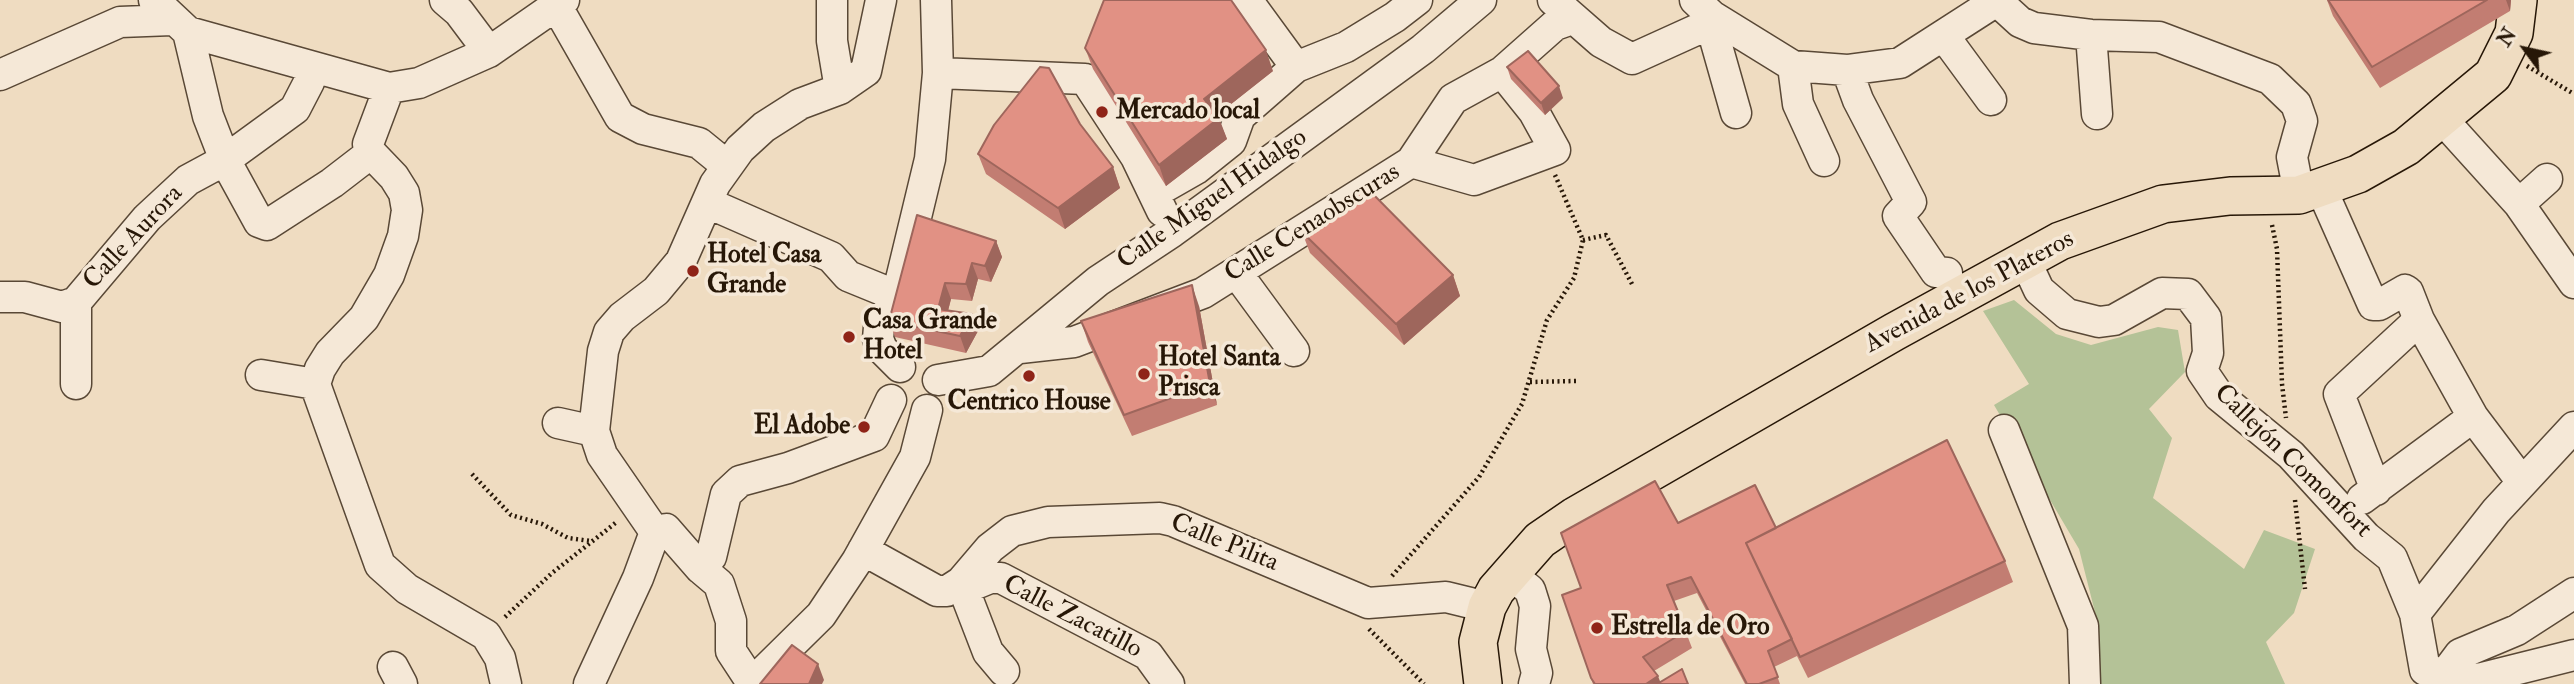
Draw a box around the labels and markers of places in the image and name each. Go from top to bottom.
place label: Mercado local [1116,96,1260,128]
marker: Mercado local [1094,104,1110,120]
place label: Hotel Casa Grande [707,240,821,302]
marker: Hotel Casa Grande [685,263,701,279]
place label: Casa Grande Hotel [863,306,997,368]
marker: Casa Grande Hotel [841,329,857,345]
place label: Hotel Santa Prisca [1158,343,1280,404]
marker: Hotel Santa Prisca [1136,366,1152,382]
marker: Centrico House [1021,368,1037,384]
place label: Centrico House [947,387,1111,419]
place label: El Adobe [754,411,850,443]
marker: El Adobe [856,419,872,435]
place label: Estrella de Oro [1611,612,1769,644]
marker: Estrella de Oro [1589,620,1605,636]

